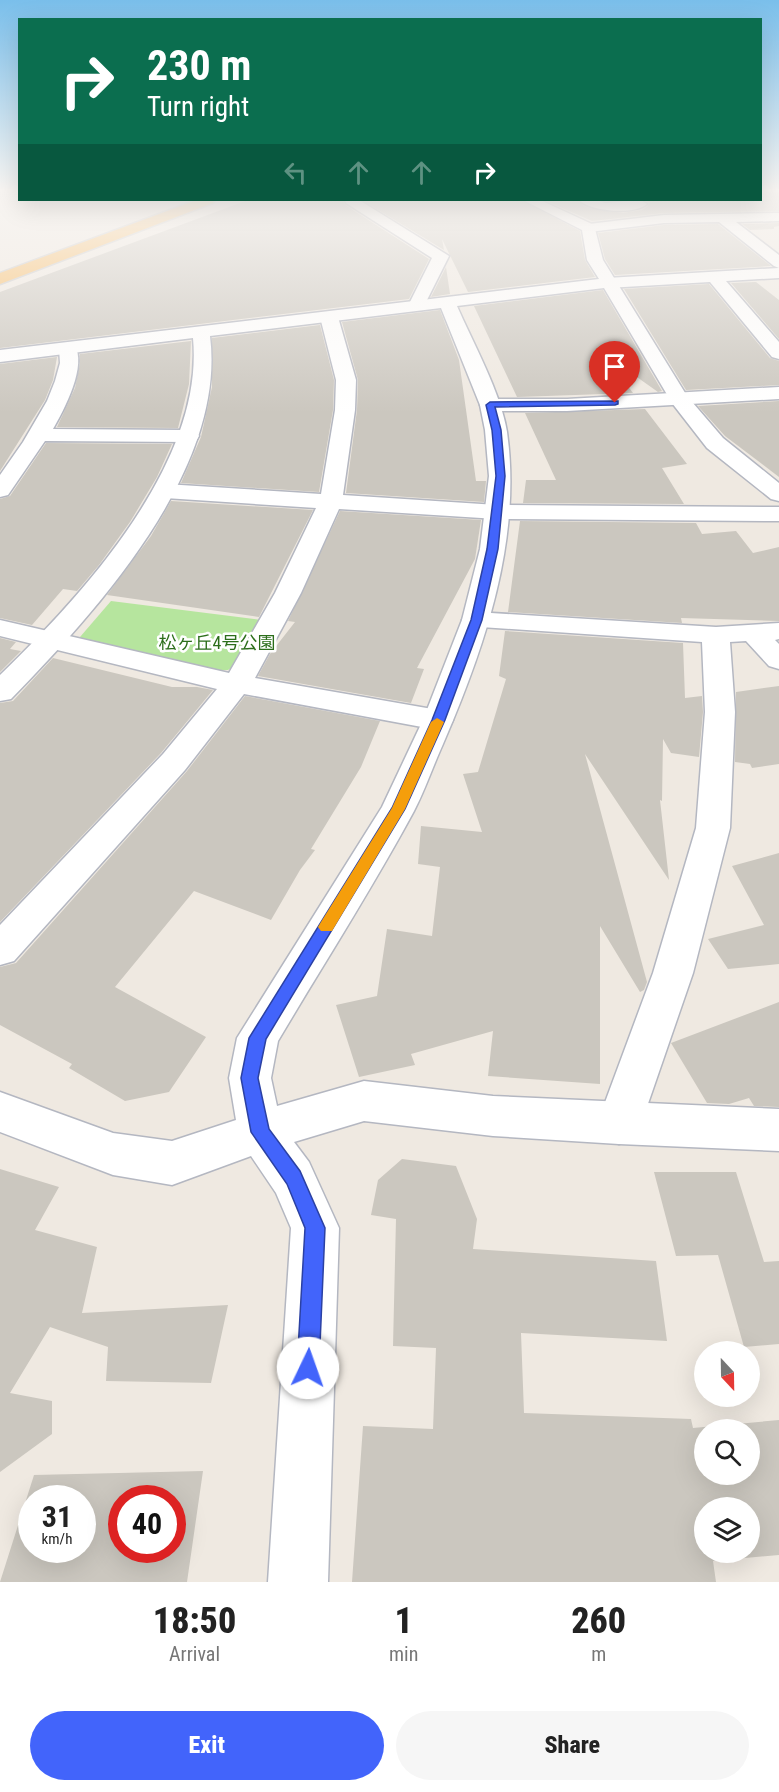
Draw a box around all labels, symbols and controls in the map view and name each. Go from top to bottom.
text: 230 m [147,41,252,90]
icon: right [48,42,126,120]
text: Turn right [147,91,249,123]
icon: left [279,156,312,189]
icon: ahead [342,156,375,189]
icon: ahead [405,156,438,189]
icon: right [468,156,501,189]
pin [589,341,640,403]
icon: arrive [598,350,631,383]
park label: 松ヶ丘4号公園 [159,632,275,653]
position arrow [276,1336,340,1400]
north arrow [694,1341,760,1407]
map controls [694,1341,760,1563]
button: search [694,1419,760,1485]
speed limit sign: 40 [108,1485,186,1563]
button: layers [694,1497,760,1563]
text: 31 [42,1499,72,1534]
text: km/h [42,1530,72,1548]
text: 18:50 [153,1600,236,1642]
text: 1 [395,1600,413,1642]
text: 260 [571,1600,626,1642]
text: Arrival [169,1642,220,1666]
text: min [389,1642,418,1666]
text: m [591,1642,606,1666]
button: Exit [30,1711,384,1780]
button: Share [396,1711,749,1780]

